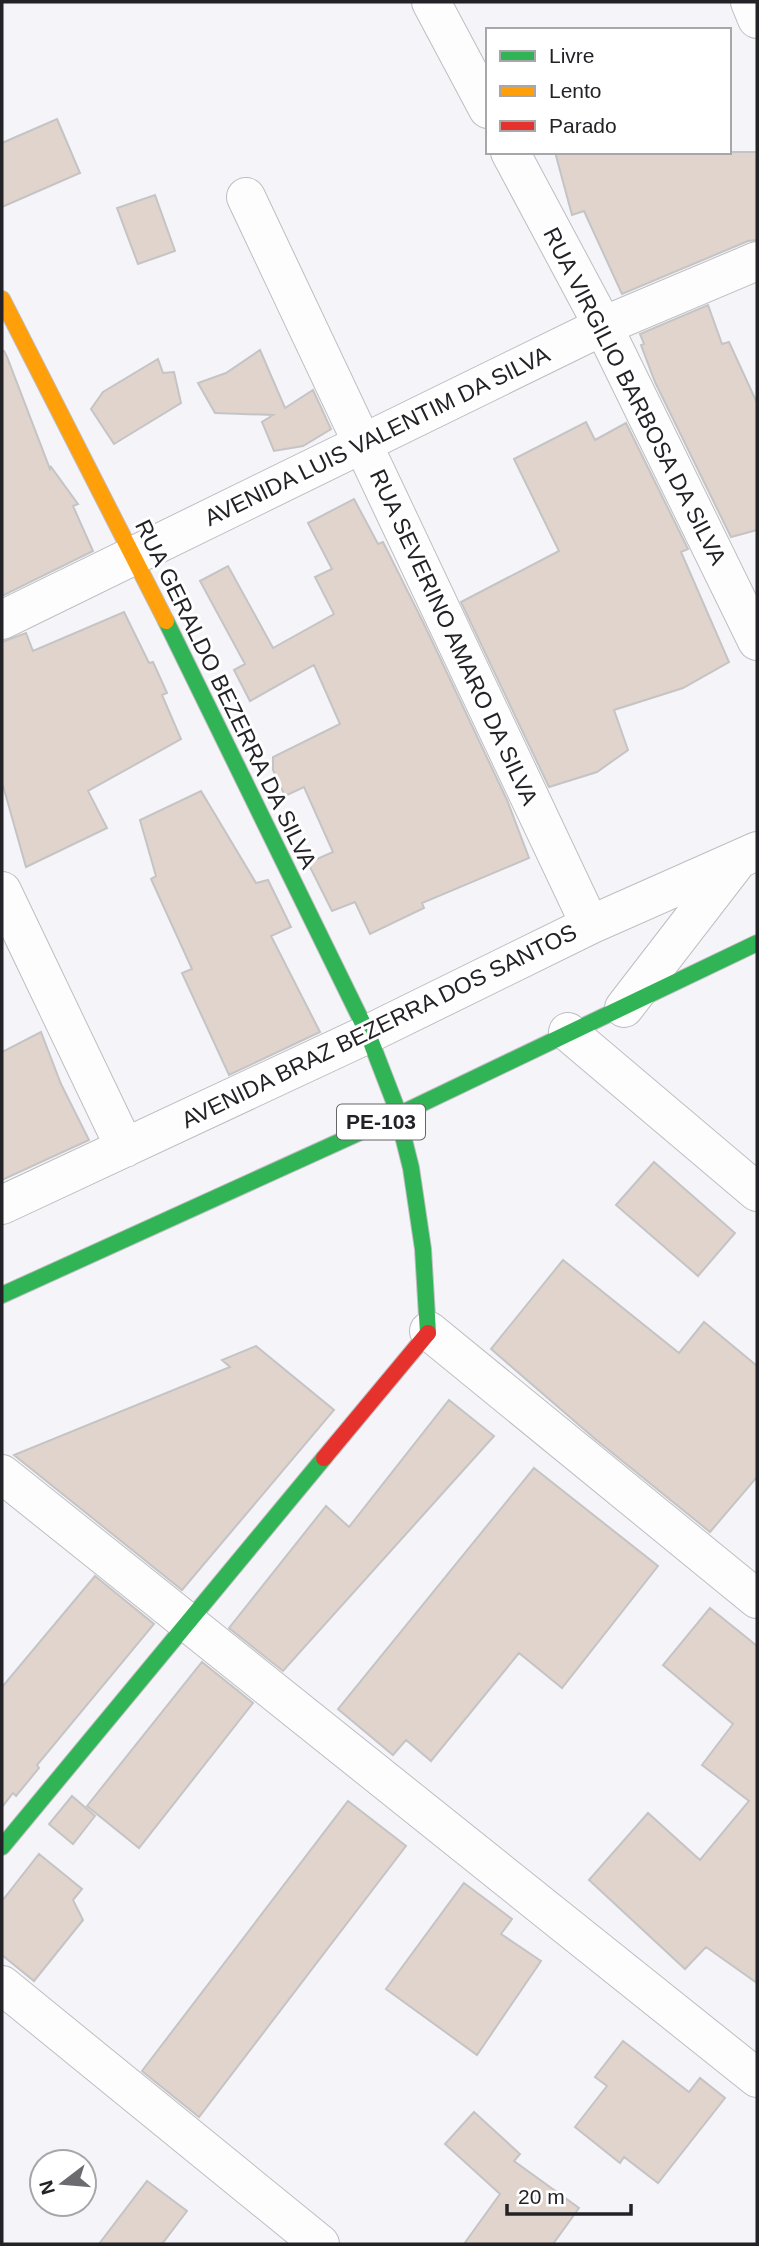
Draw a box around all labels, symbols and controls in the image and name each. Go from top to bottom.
legend [486,28,731,154]
text: Livre [549,44,595,67]
text: Lento [549,79,602,102]
text: Parado [549,114,617,137]
street label: RUA VIRGILIO BARBOSA DA SILVA [538,223,732,570]
street label: AVENIDA LUIS VALENTIM DA SILVA [200,341,554,531]
street label: RUA SEVERINO AMARO DA SILVA [365,465,544,810]
street label: RUA GERALDO BEZERRA DA SILVA [130,515,322,873]
street label: AVENIDA BRAZ BEZERRA DOS SANTOS [177,919,581,1133]
road number: PE-103 [337,1104,425,1140]
north arrow [28,2148,98,2218]
scale bar [507,2172,631,2216]
text: N [35,2178,59,2197]
text: 20 m [518,2185,565,2208]

